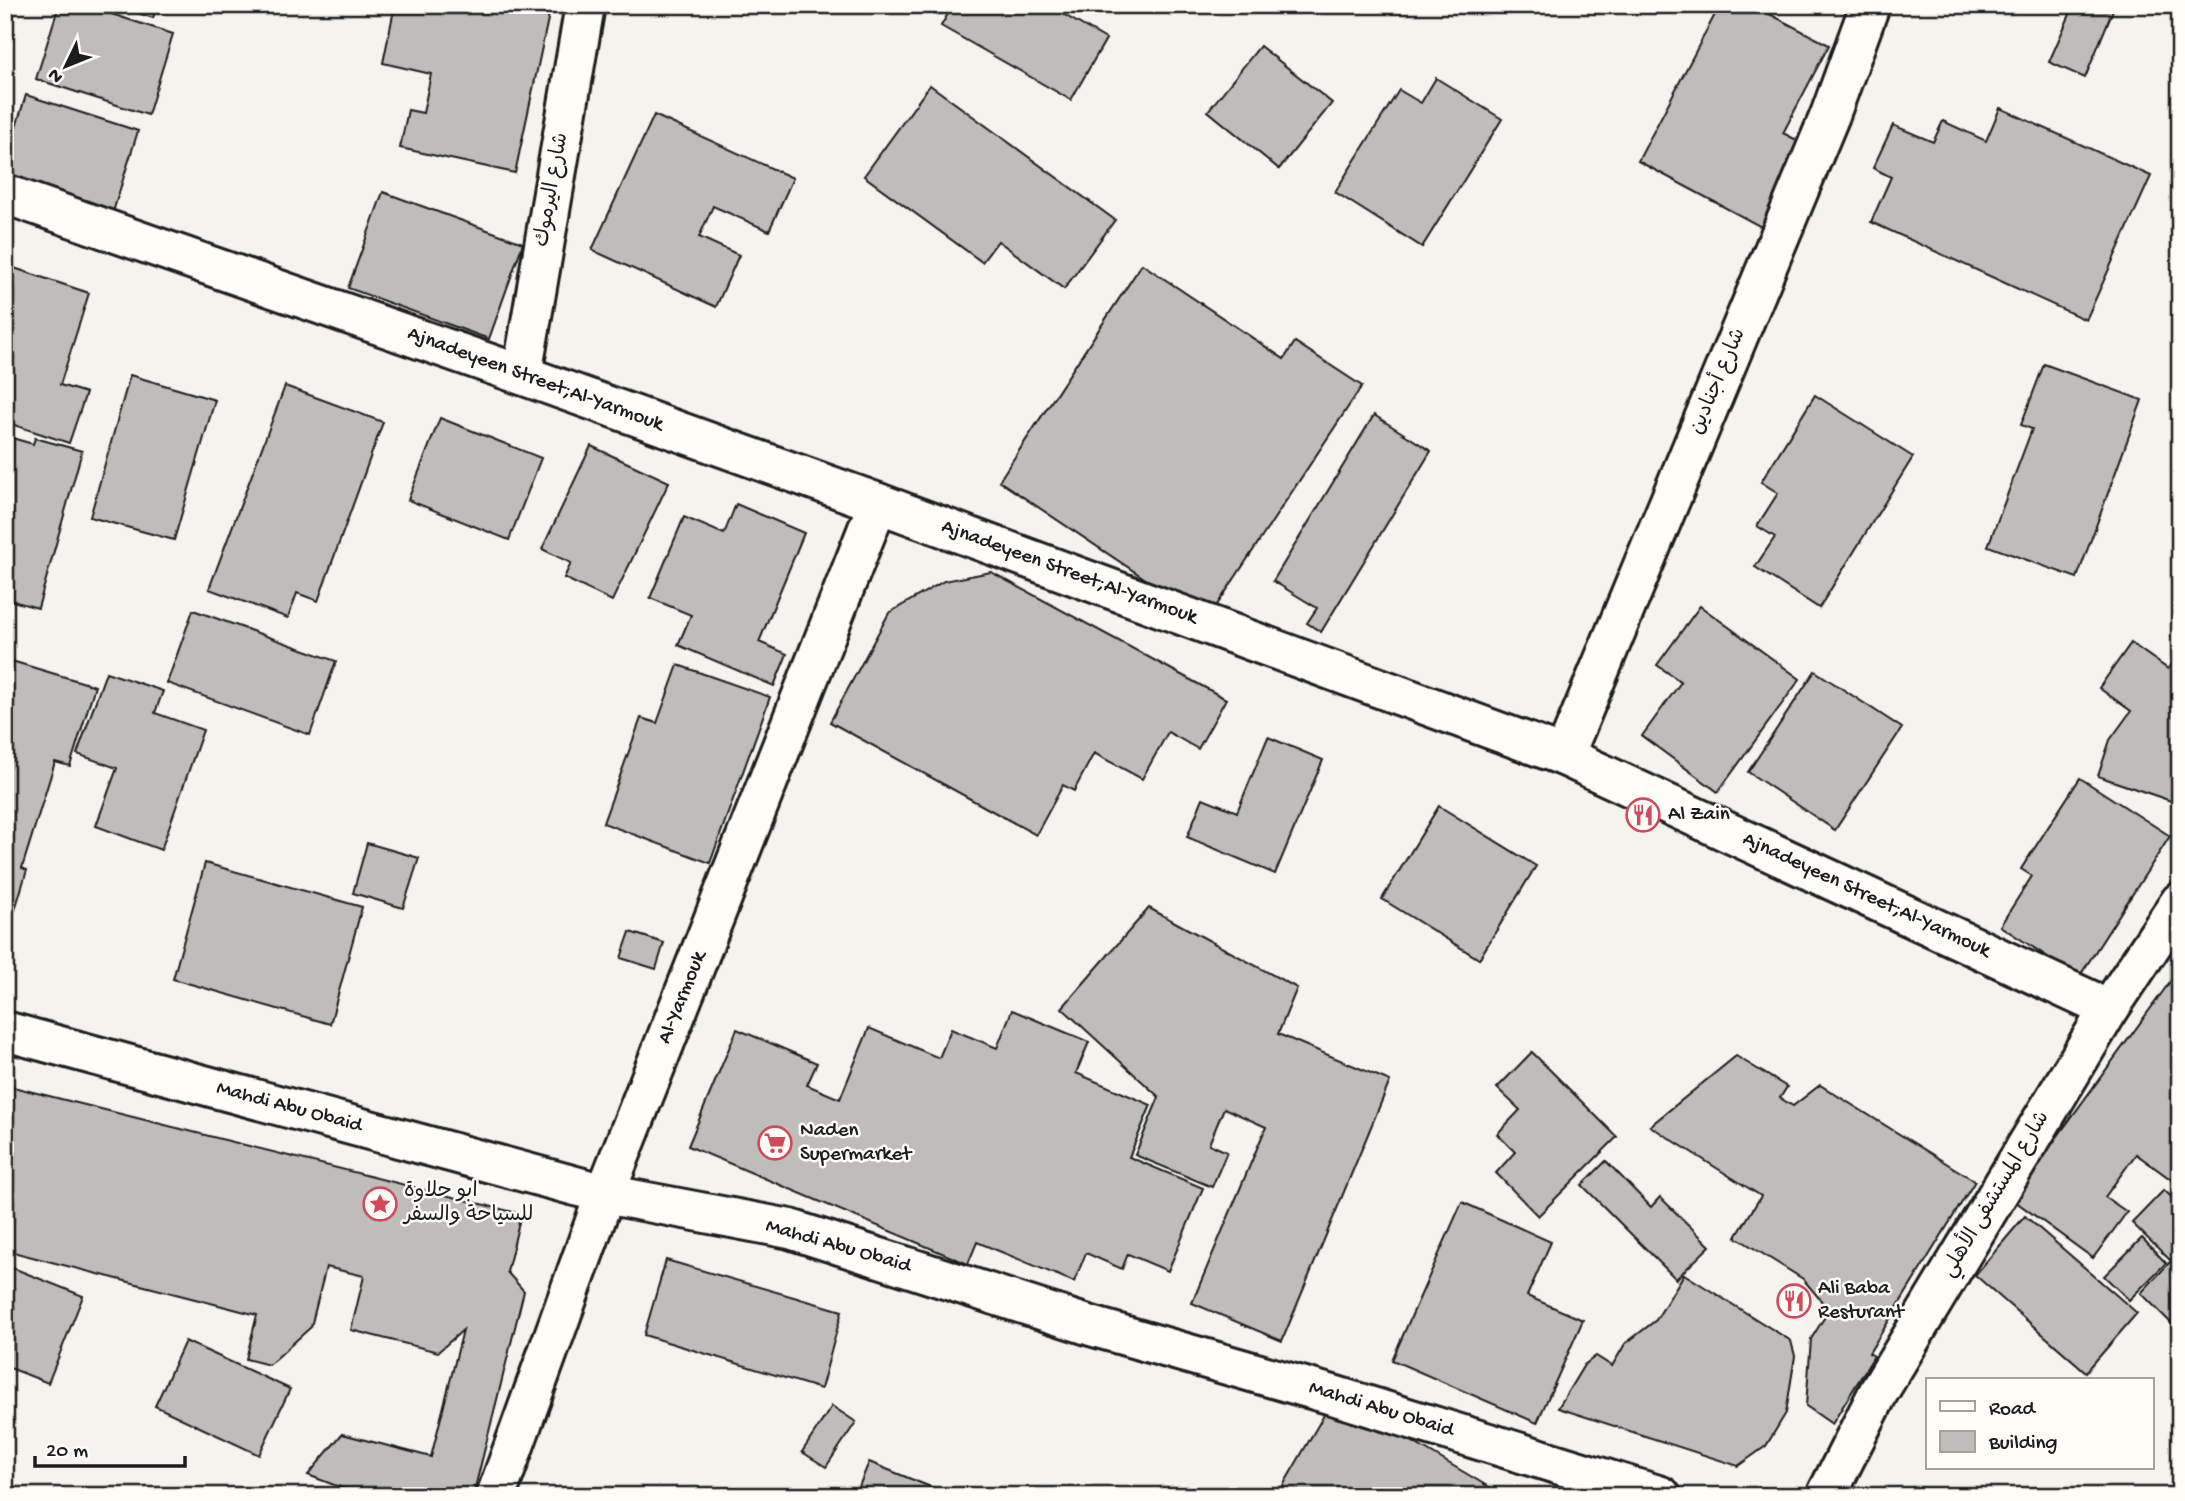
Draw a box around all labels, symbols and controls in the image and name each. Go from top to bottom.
north arrow [32,32,102,102]
text: N [43,63,69,88]
street label: شارع اليرموك [531,131,575,249]
street label: Ajnadeyeen Street;Al-Yarmouk [404,322,669,439]
street label: شارع أجنادين [1683,324,1753,439]
street label: Ajnadeyeen Street;Al-Yarmouk [938,515,1203,632]
restaurant icon: Al Zain [1624,796,1662,834]
place label: Al Zain [1668,803,1730,828]
street label: Ajnadeyeen Street;Al-Yarmouk [1738,828,1996,966]
street label: Al-Yarmouk [653,946,714,1048]
street label: Mahdi Abu Obaid [213,1077,366,1140]
street label: شارع المستشفى الأهلي [1933,1105,2059,1284]
place label: Naden Supermarket [800,1119,913,1168]
supermarket icon: Naden Supermarket [756,1124,794,1162]
place label: ابو حلاوة للسياحة والسفر [402,1180,533,1229]
place icon: ابو حلاوة للسياحة والسفر [361,1185,399,1223]
street label: Mahdi Abu Obaid [763,1214,915,1280]
place label: Ali Baba Resturant [1818,1277,1906,1326]
restaurant icon: Ali Baba Resturant [1775,1282,1813,1320]
street label: Mahdi Abu Obaid [1306,1376,1458,1444]
legend [1926,1378,2154,1470]
text: Road [1989,1398,2037,1423]
scale bar [35,1424,186,1468]
text: Building [1988,1432,2058,1457]
text: 20 m [46,1440,88,1465]

